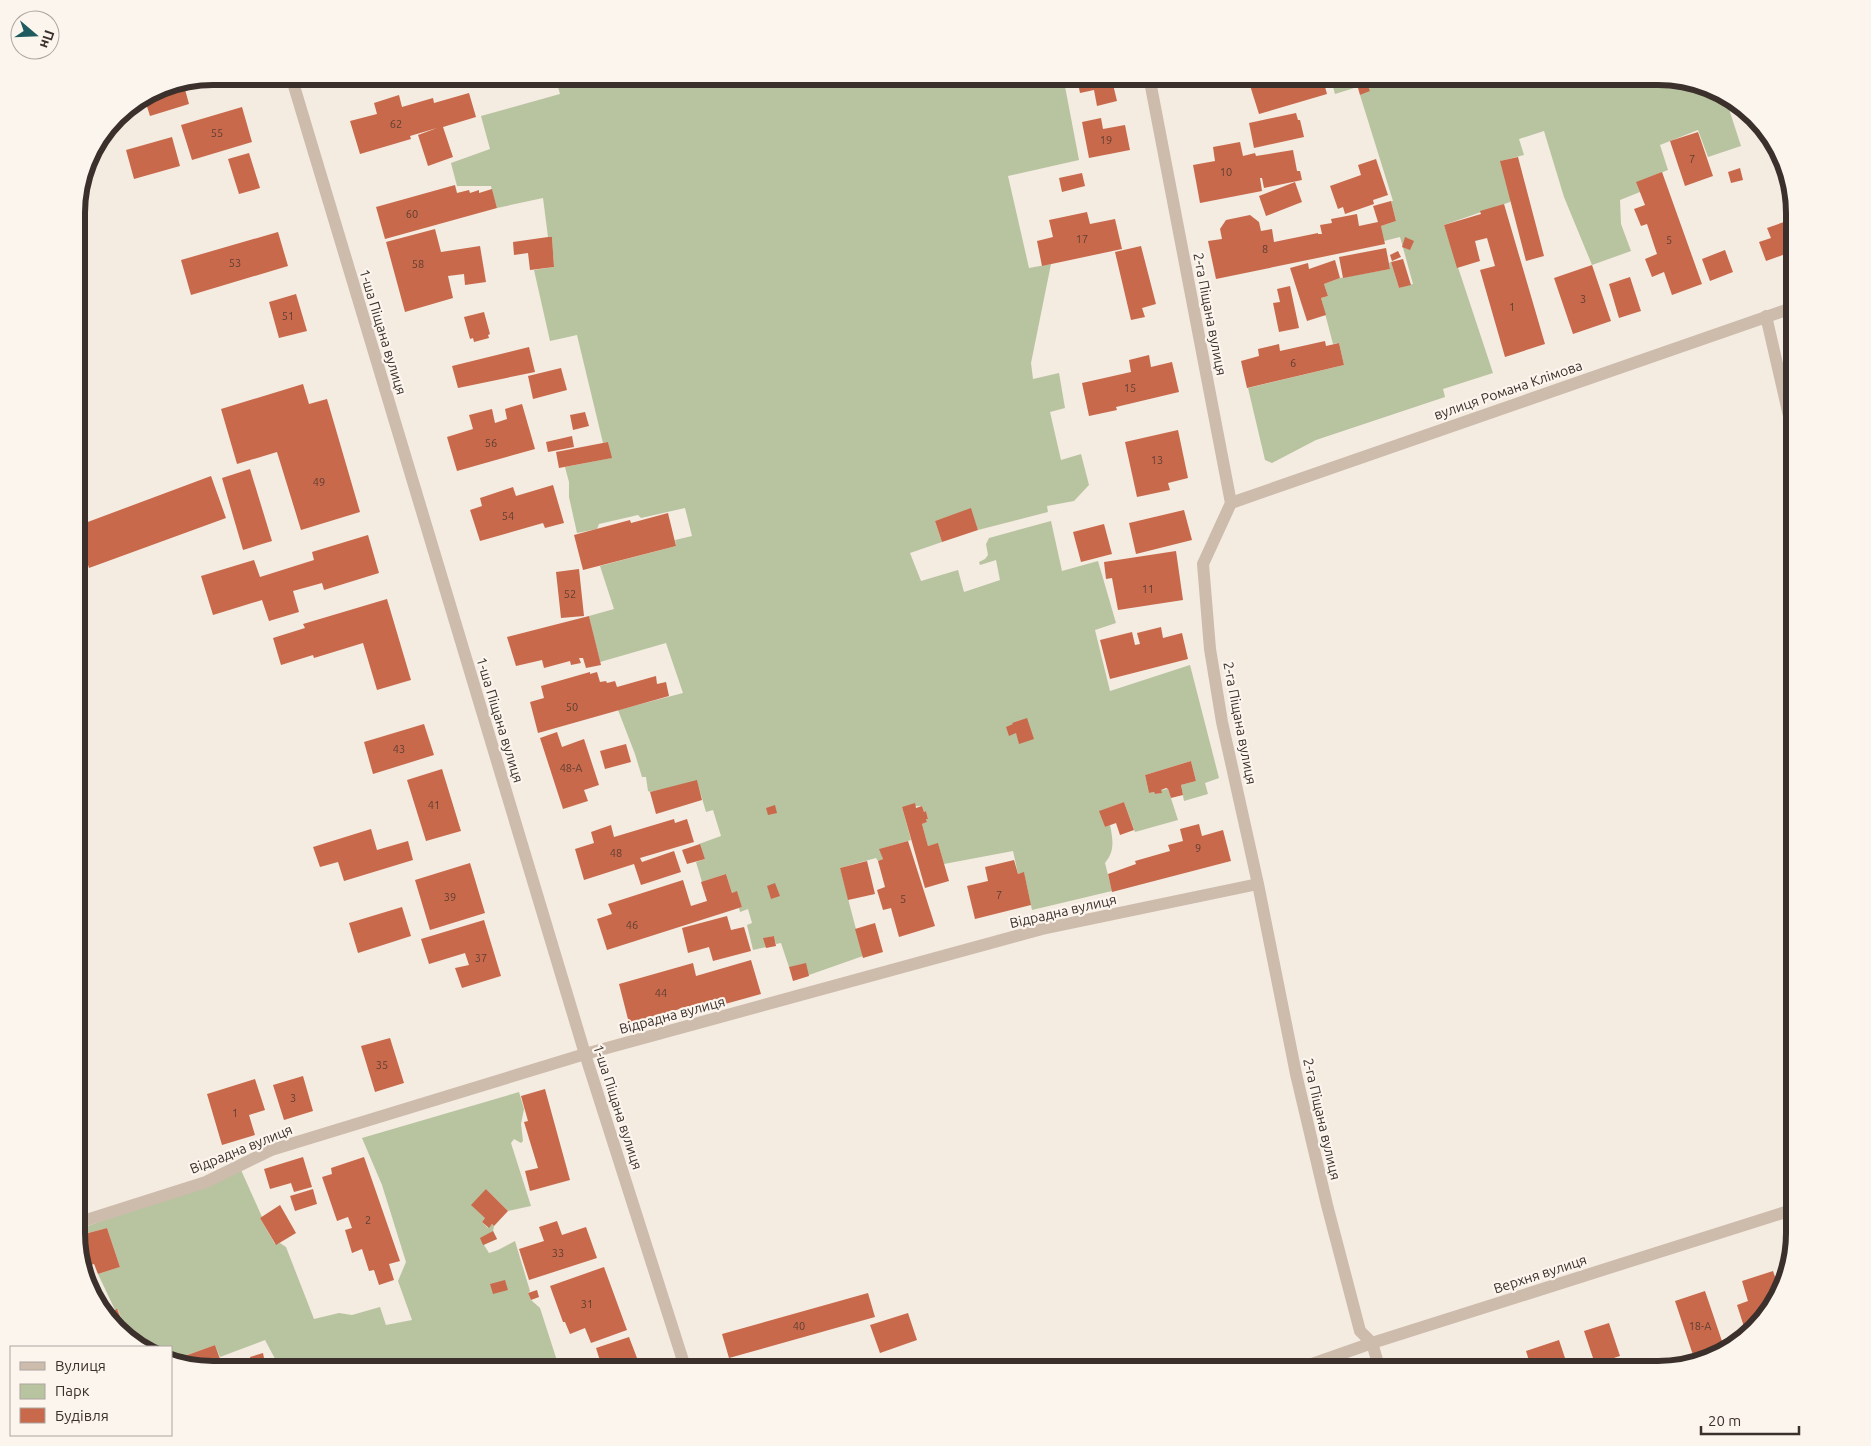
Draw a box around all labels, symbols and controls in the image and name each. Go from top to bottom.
north arrow [10,10,60,60]
text: Пн [37,28,58,51]
house number: 62 [390,118,402,130]
house number: 55 [211,127,223,139]
house number: 19 [1100,134,1112,146]
house number: 7 [1689,153,1695,165]
house number: 10 [1220,166,1232,178]
house number: 60 [406,208,418,220]
house number: 17 [1076,233,1088,245]
house number: 5 [1666,234,1672,246]
house number: 8 [1262,243,1268,255]
street label: 2-га Піщана вулиця [1190,251,1230,377]
house number: 53 [229,257,241,269]
house number: 58 [412,258,424,270]
street label: 1-ша Піщана вулиця [356,267,410,397]
house number: 3 [1580,293,1586,305]
house number: 1 [1509,301,1515,313]
house number: 51 [282,310,294,322]
house number: 6 [1290,357,1296,369]
street label: вулиця Романа Клімова [1432,357,1584,423]
house number: 15 [1124,382,1136,394]
house number: 56 [485,437,497,449]
house number: 13 [1151,454,1163,466]
house number: 49 [313,476,325,488]
house number: 54 [502,510,514,522]
house number: 11 [1142,583,1154,595]
house number: 52 [564,588,576,600]
street label: 1-ша Піщана вулиця [473,655,527,785]
street label: 2-га Піщана вулиця [1220,660,1260,786]
house number: 50 [566,701,578,713]
house number: 43 [393,743,405,755]
house number: 48-А [560,762,583,774]
house number: 41 [428,799,440,811]
house number: 9 [1195,842,1201,854]
house number: 48 [610,847,622,859]
house number: 7 [996,889,1002,901]
house number: 39 [444,891,456,903]
street label: Відрадна вулиця [1008,891,1118,931]
house number: 5 [900,893,906,905]
house number: 46 [626,919,638,931]
house number: 37 [475,952,487,964]
house number: 44 [655,987,667,999]
street label: Відрадна вулиця [617,993,727,1037]
street label: 1-ша Піщана вулиця [590,1043,646,1171]
street label: 2-га Піщана вулиця [1300,1056,1344,1182]
house number: 35 [376,1059,388,1071]
house number: 3 [290,1092,296,1104]
house number: 1 [232,1107,238,1119]
street label: Відрадна вулиця [187,1121,295,1177]
house number: 2 [365,1214,371,1226]
house number: 33 [552,1247,564,1259]
street label: Верхня вулиця [1491,1251,1589,1297]
house number: 31 [581,1298,593,1310]
house number: 40 [793,1320,805,1332]
house number: 18-А [1689,1320,1712,1332]
legend [10,1346,172,1436]
text: Вулиця [55,1357,106,1374]
text: Парк [55,1382,90,1399]
scale bar [1701,1404,1798,1436]
text: Будівля [55,1407,109,1424]
text: 20 m [1708,1412,1741,1429]

